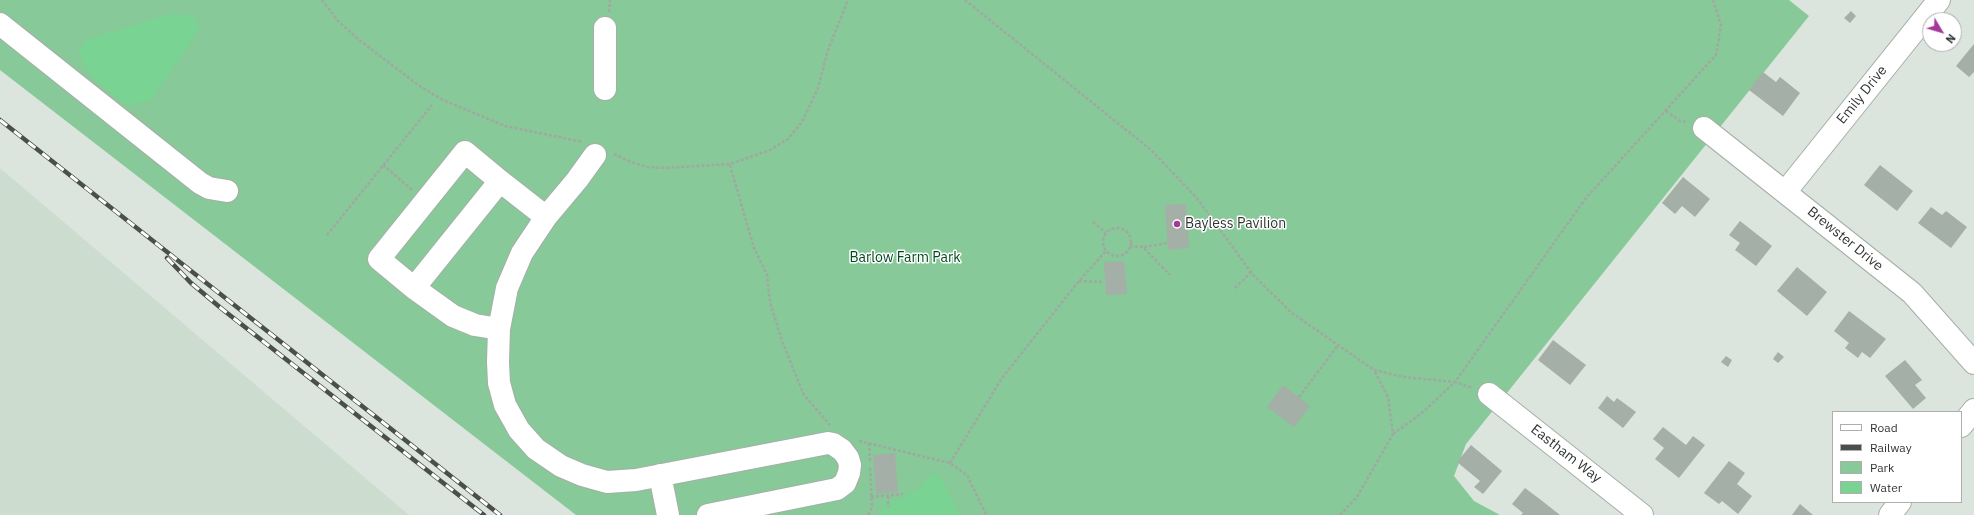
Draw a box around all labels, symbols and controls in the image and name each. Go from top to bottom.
north arrow [1922,12,1962,52]
text: N [1943,31,1959,46]
street label: Emily Drive [1833,62,1891,128]
street label: Brewster Drive [1804,203,1886,275]
place label: Bayless Pavilion [1185,216,1286,232]
marker: Bayless Pavilion [1172,219,1182,229]
park label: Barlow Farm Park [849,250,961,266]
legend [1832,411,1962,503]
text: Road [1870,420,1898,435]
street label: Eastham Way [1527,421,1605,487]
text: Railway [1870,440,1912,455]
text: Park [1870,460,1894,475]
text: Water [1870,480,1902,495]

